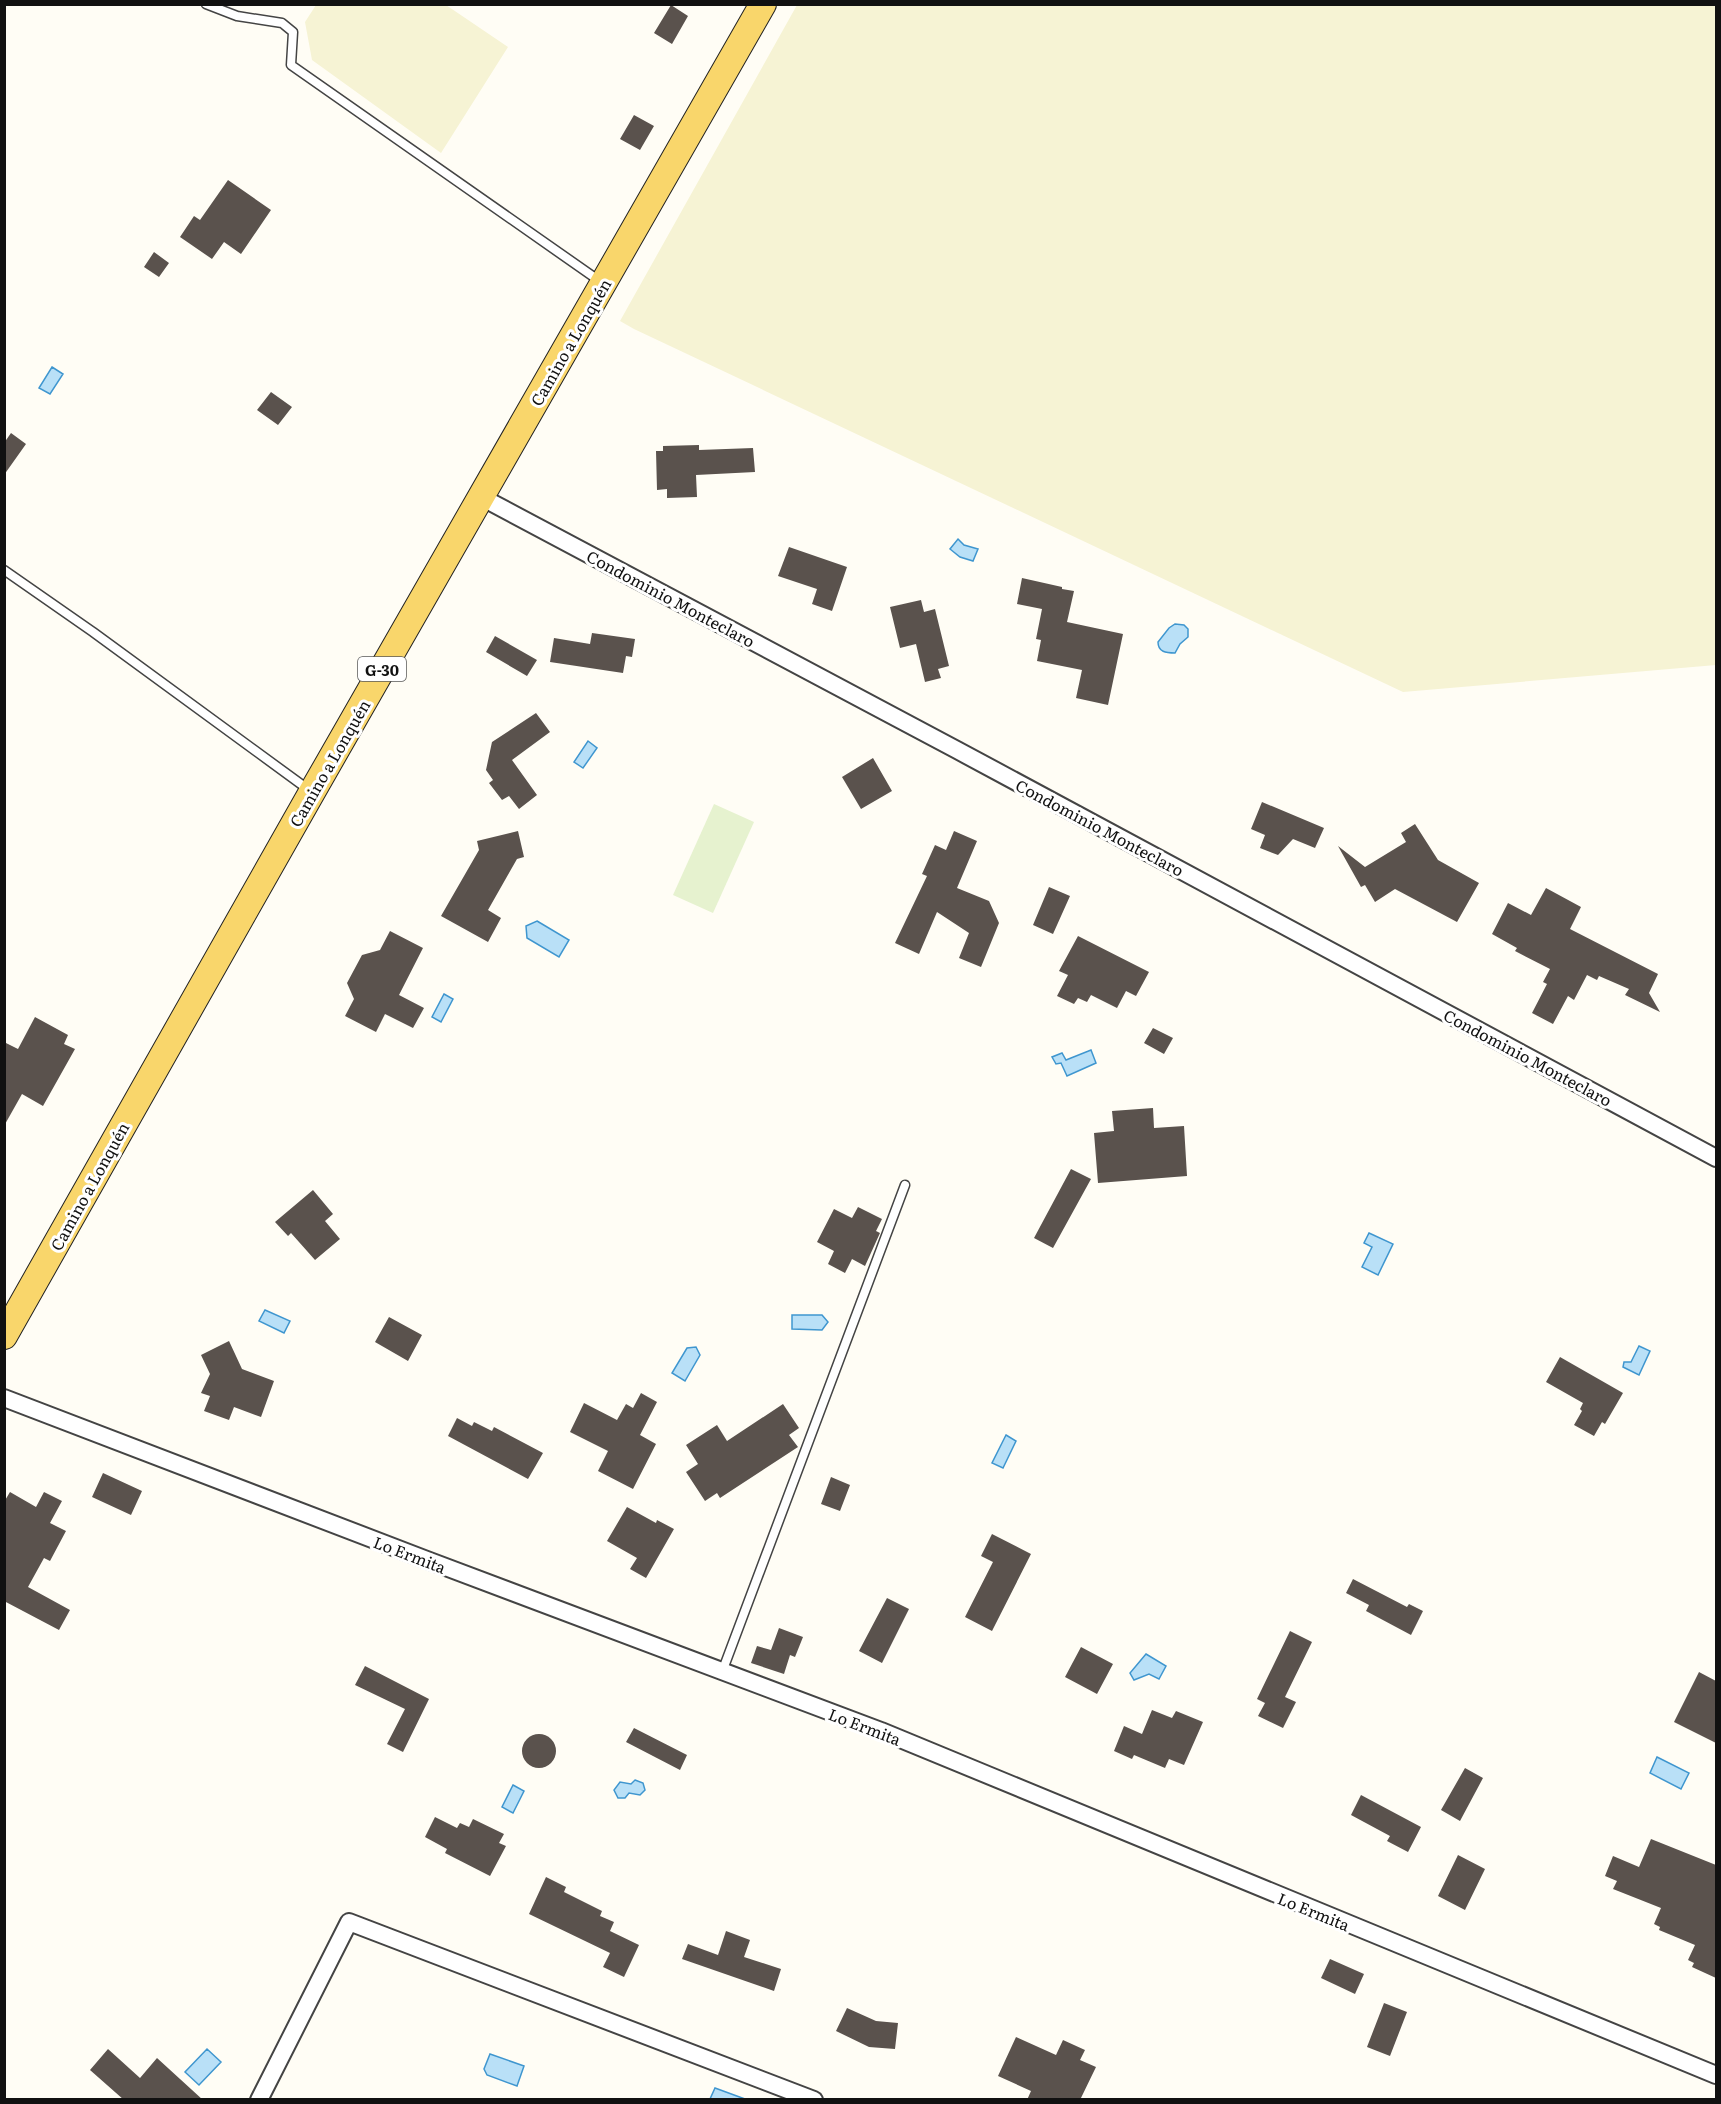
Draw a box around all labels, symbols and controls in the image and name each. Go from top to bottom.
street label: Camino a Lonquén [524,274,616,410]
street label: Condominio Monteclaro [583,543,759,653]
road number: G-30 [358,657,406,681]
street label: Camino a Lonquén [283,695,375,831]
street label: Condominio Monteclaro [1012,772,1188,882]
street label: Condominio Monteclaro [1440,1002,1616,1112]
street label: Camino a Lonquén [44,1117,134,1255]
street label: Lo Ermita [370,1529,450,1579]
street label: Lo Ermita [825,1701,905,1751]
street label: Lo Ermita [1274,1886,1354,1936]

